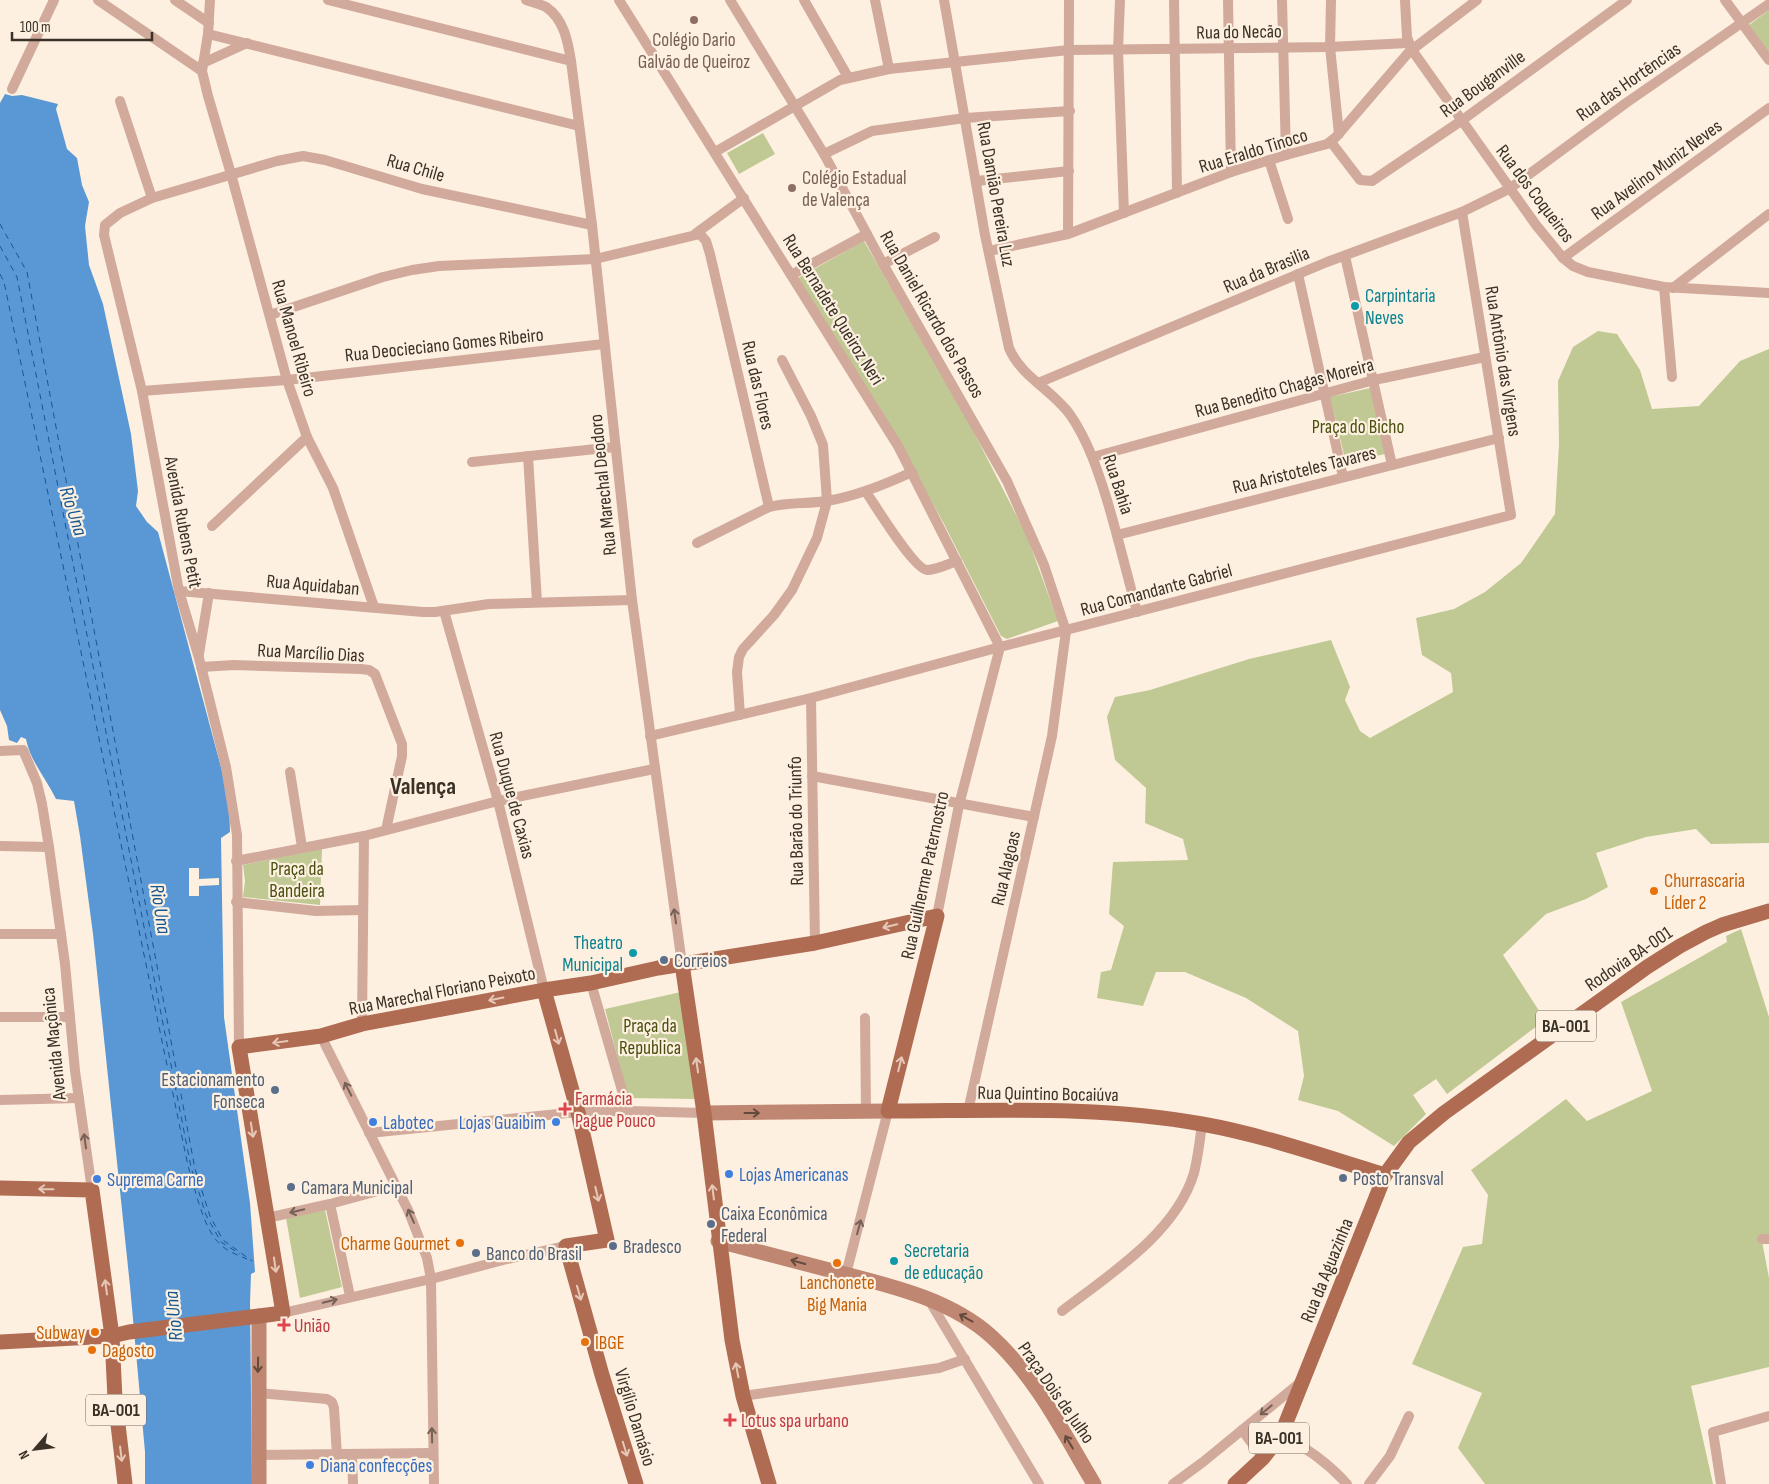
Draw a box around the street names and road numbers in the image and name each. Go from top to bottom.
street label: Rua do Necão [1196,20,1282,45]
street label: Rua das Hortências [1572,38,1686,127]
street label: Rua Bouganville [1436,46,1530,123]
street label: Rua Avelino Muniz Neves [1587,115,1727,225]
street label: Rua Damião Pereira Luz [971,120,1020,269]
street label: Rua Eraldo Tinoco [1196,124,1311,179]
street label: Rua dos Coqueiros [1491,140,1579,247]
street label: Rua Chile [384,149,447,188]
street label: Rua Daniel Ricardo dos Passos [874,227,989,403]
street label: Rua Bernadete Queiroz Neri [777,230,888,389]
street label: Rua da Brasilia [1220,242,1313,299]
street label: Rua Manoel Ribeiro [266,277,321,399]
street label: Rua Antônio das Virgens [1479,284,1526,438]
street label: Rua Deocieciano Gomes Ribeiro [344,324,545,367]
street label: Rua das Flores [736,339,779,432]
street label: Rua Benedito Chagas Moreira [1193,354,1376,423]
street label: Rua Marechal Deodoro [585,413,622,557]
street label: Rua Aristoteles Tavares [1230,441,1379,499]
street label: Rua Bahia [1097,451,1138,517]
street label: Avenida Rubens Petit [158,454,207,590]
street label: Rua Comandante Gabriel [1078,559,1235,622]
street label: Rua Aquidaban [265,570,360,601]
street label: Rua Marcílio Dias [257,639,365,668]
street label: Rua Duque de Caxias [484,729,540,862]
street label: Rua Barão do Triunfo [784,756,809,886]
street label: Rua Guilherme Paternostro [896,789,955,961]
street label: Rua Alagoas [987,829,1026,908]
street label: Rodovia BA-001 [1581,922,1677,997]
street label: Rua Marechal Floriano Peixoto [347,962,537,1021]
street label: Avenida Maçônica [37,986,72,1102]
road number: BA-001 [1536,1010,1596,1042]
street label: Rua Quintino Bocaiúva [977,1082,1119,1107]
street label: Rua da Aguazinha [1296,1215,1359,1326]
street label: Praça Dois de Julho [1012,1338,1099,1448]
street label: Virgílio Damásio [609,1366,660,1469]
road number: BA-001 [86,1394,146,1426]
road number: BA-001 [1249,1422,1309,1454]

